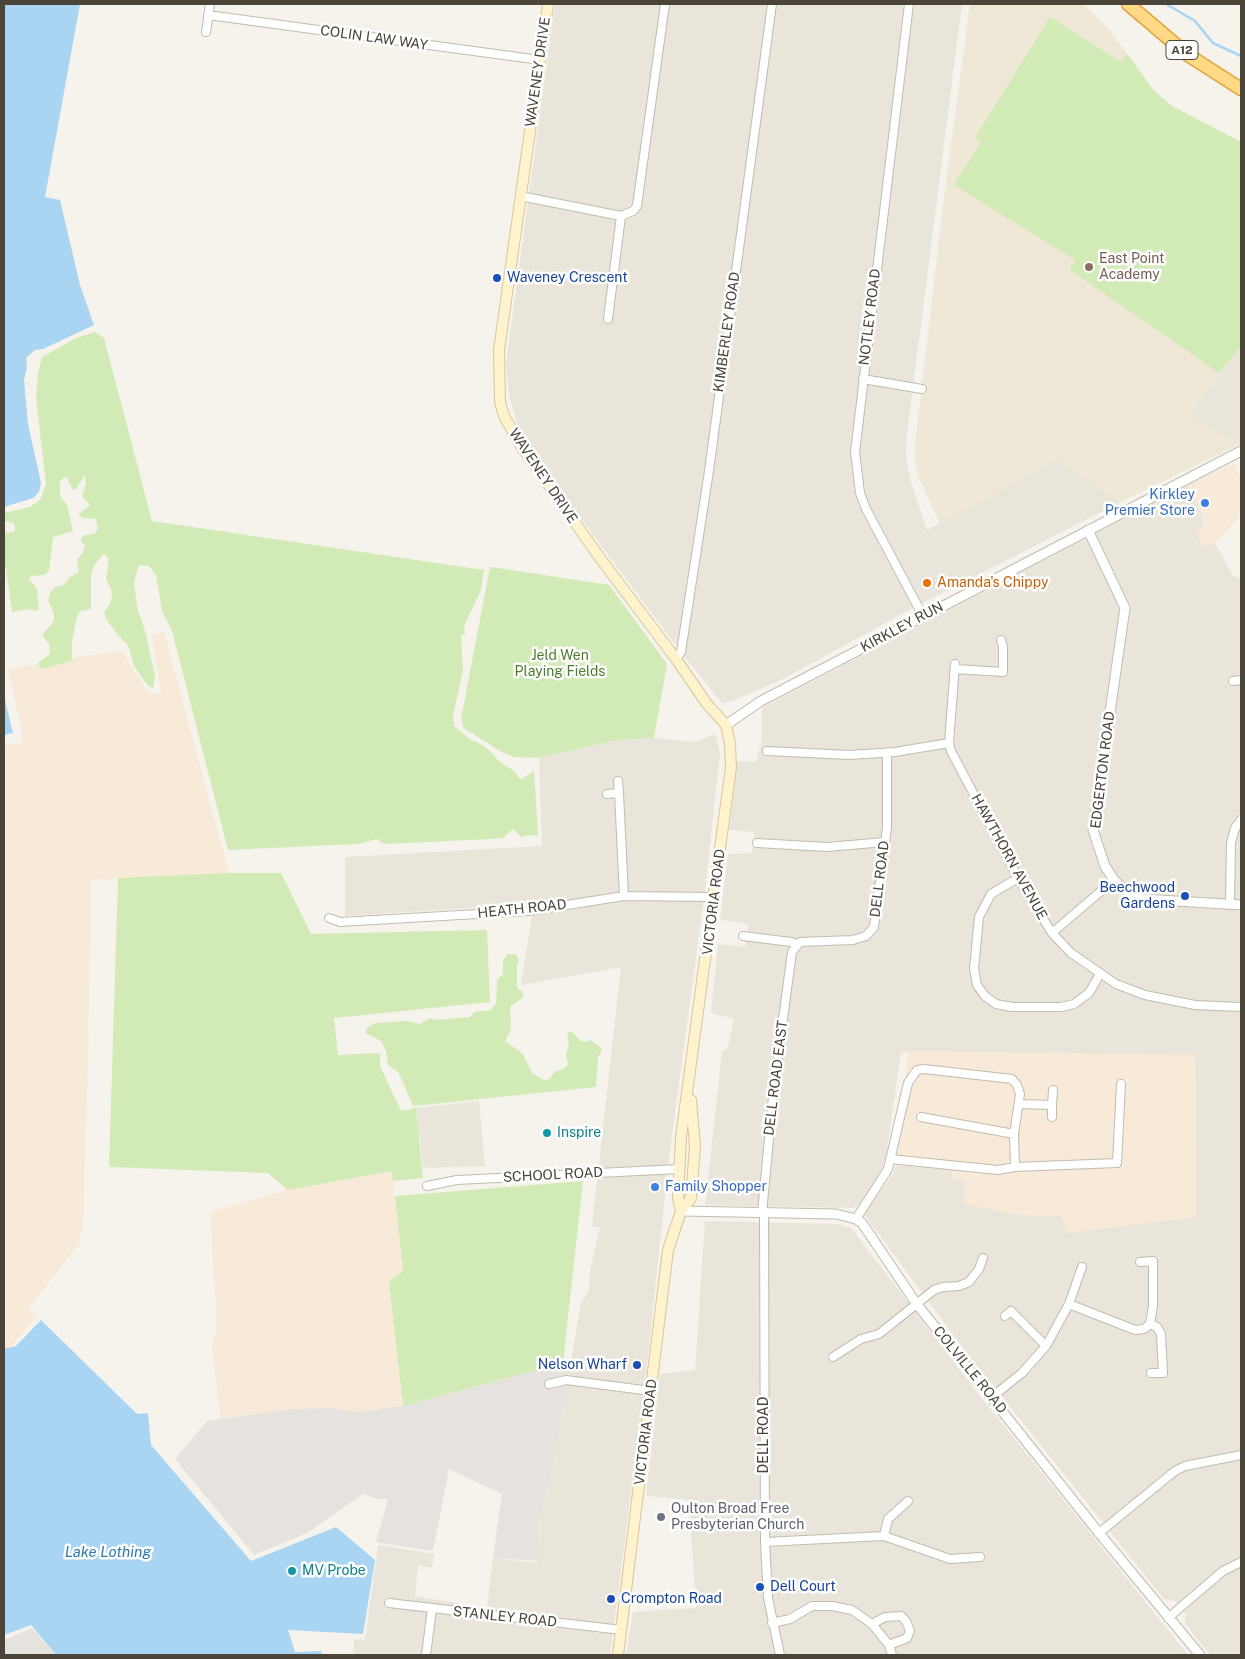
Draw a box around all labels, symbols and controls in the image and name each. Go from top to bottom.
street label: WAVENEY DRIVE [522,16,554,128]
street label: COLIN LAW WAY [319,22,429,54]
road number: A12 [1166,40,1198,60]
place label: East Point Academy [1099,251,1165,284]
marker: East Point Academy [1083,261,1095,273]
street label: NOTLEY ROAD [856,268,884,366]
place label: Waveney Crescent [507,270,628,286]
street label: KIMBERLEY ROAD [710,271,744,393]
marker: Waveney Crescent [491,272,503,284]
street label: WAVENEY DRIVE [505,425,581,527]
place label: Kirkley Premier Store [1105,487,1195,520]
marker: Kirkley Premier Store [1199,497,1211,509]
place label: Amanda's Chippy [937,575,1048,591]
marker: Amanda's Chippy [921,577,933,589]
street label: KIRKLEY RUN [858,598,946,656]
park label: Jeld Wen Playing Fields [515,648,605,680]
street label: EDGERTON ROAD [1087,710,1119,830]
street label: HAWTHORN AVENUE [967,791,1051,923]
street label: DELL ROAD [867,840,893,918]
street label: VICTORIA ROAD [699,848,729,956]
place label: Beechwood Gardens [1099,880,1175,912]
marker: Beechwood Gardens [1179,890,1191,902]
street label: HEATH ROAD [477,896,567,922]
street label: DELL ROAD EAST [761,1019,791,1137]
place label: Inspire [557,1125,601,1141]
marker: Inspire [541,1127,553,1139]
street label: SCHOOL ROAD [502,1164,604,1186]
place label: Family Shopper [665,1179,767,1195]
marker: Family Shopper [649,1181,661,1193]
street label: COLVILLE ROAD [930,1323,1010,1417]
place label: Nelson Wharf [538,1357,627,1373]
marker: Nelson Wharf [631,1359,643,1371]
street label: VICTORIA ROAD [631,1378,661,1486]
street label: DELL ROAD [756,1397,772,1473]
place label: Oulton Broad Free Presbyterian Church [671,1501,804,1534]
marker: Oulton Broad Free Presbyterian Church [655,1511,667,1523]
water label: Lake Lothing [65,1543,151,1561]
place label: MV Probe [302,1563,366,1579]
marker: MV Probe [286,1565,298,1577]
place label: Dell Court [770,1579,836,1595]
marker: Dell Court [754,1581,766,1593]
place label: Crompton Road [621,1591,722,1607]
marker: Crompton Road [605,1593,617,1605]
street label: STANLEY ROAD [452,1603,558,1631]

